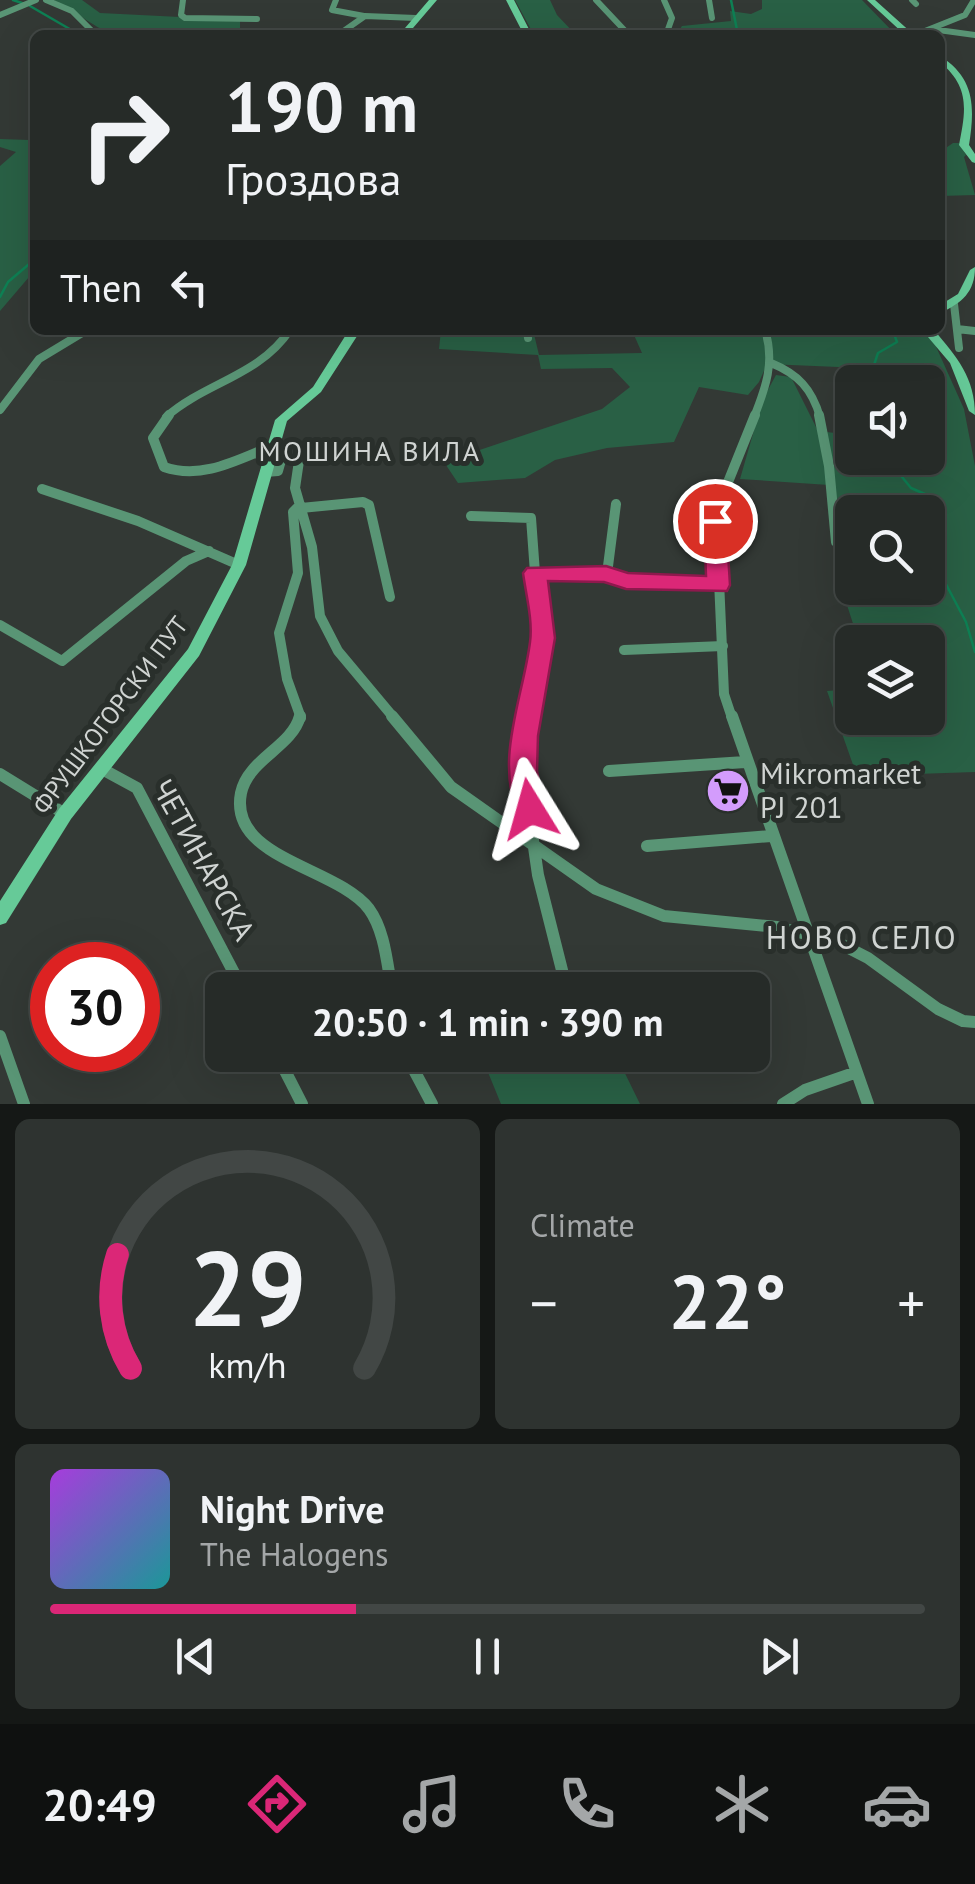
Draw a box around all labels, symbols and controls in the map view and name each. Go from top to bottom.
text: 190 m [225,61,418,151]
icon: right [60,70,190,200]
text: Гроздова [225,149,402,207]
icon: left [162,260,217,315]
text: Then [60,263,142,312]
map controls [835,365,945,735]
button: sound [835,365,945,475]
district label: МОШИНА ВИЛА [258,432,482,469]
pin [673,479,758,564]
icon: arrive [688,494,743,549]
button: search [835,495,945,605]
street label: ФРУШКОГОРСКИ ПУТ [25,610,195,820]
button: layers [835,625,945,735]
place label: Mikromarket PJ 201 [760,753,921,826]
position arrow [478,757,582,861]
supermarket icon: Mikromarket PJ 201 [705,768,751,814]
street label: ЧЕТИНАРСКА [144,772,265,947]
district label: НОВО СЕЛО [766,916,958,958]
speed limit sign: 30 [30,942,160,1072]
text: 20:50 · 1 min · 390 m [312,997,663,1046]
text: Climate [530,1204,635,1246]
text: 29 [189,1220,306,1355]
text: 22° [669,1253,786,1350]
text: − [530,1267,558,1338]
text: + [897,1267,925,1338]
text: km/h [208,1342,287,1388]
text: Night Drive [200,1484,384,1533]
text: The Halogens [200,1533,388,1575]
icon: previous [168,1629,223,1684]
icon: pause [460,1629,515,1684]
icon: next [752,1629,807,1684]
icon: directions [242,1769,312,1839]
icon: music [397,1769,467,1839]
icon: phone [552,1769,622,1839]
icon: climate [707,1769,777,1839]
icon: car [862,1769,932,1839]
text: 20:49 [43,1775,157,1833]

